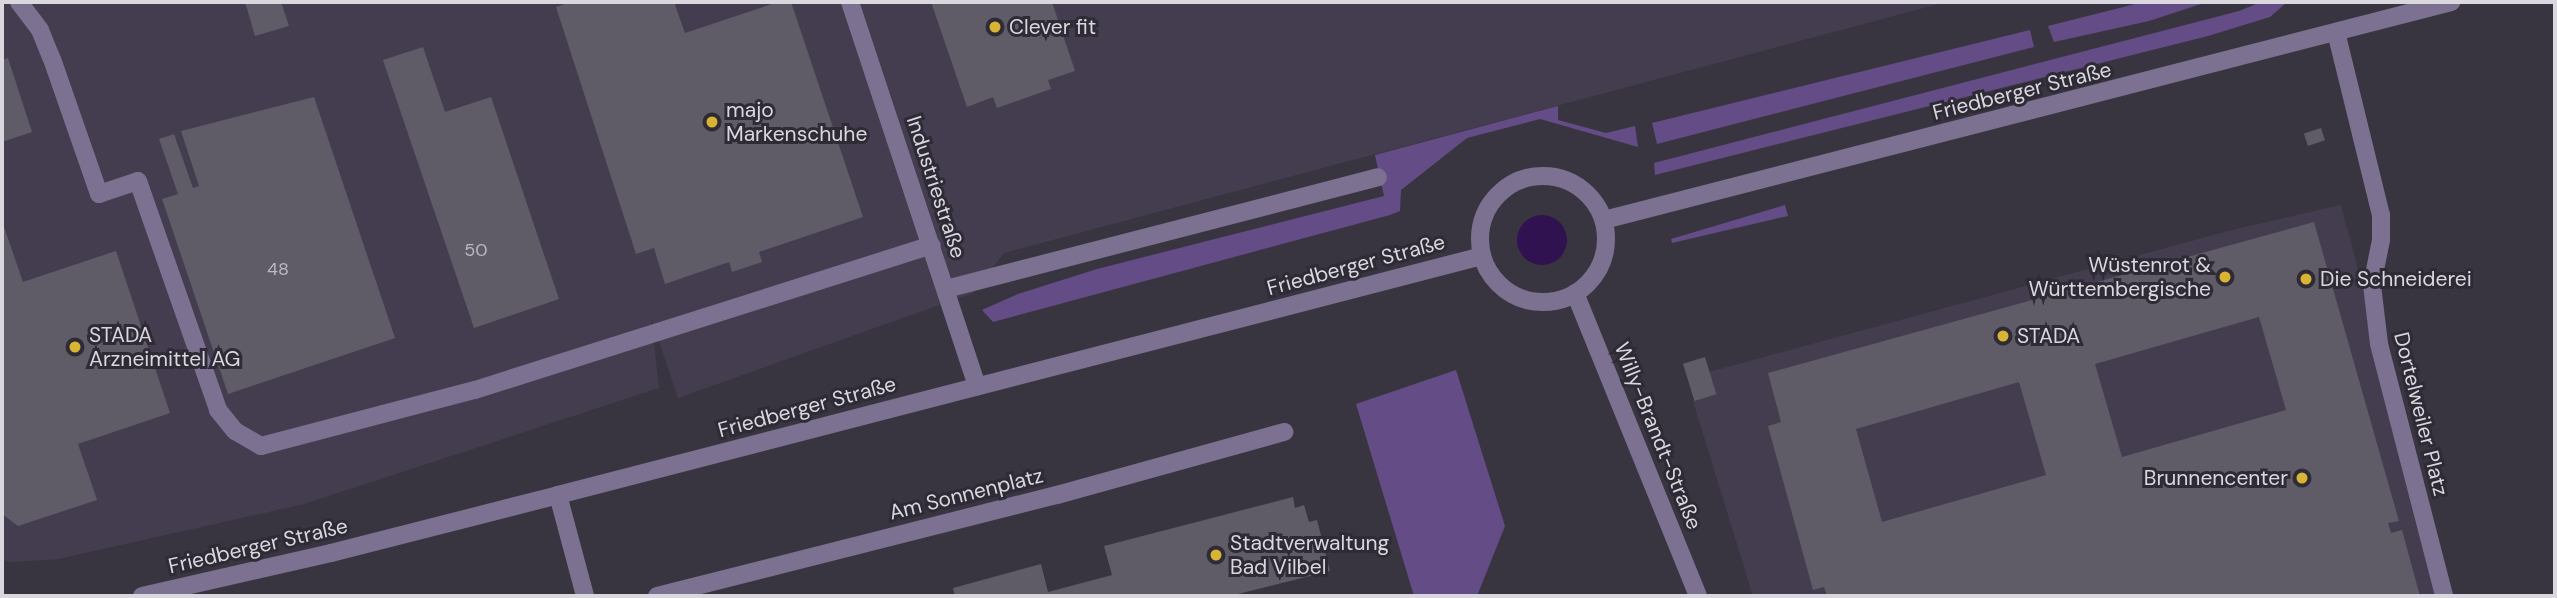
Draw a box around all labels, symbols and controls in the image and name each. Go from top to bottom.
place label: Clever fit [1009,14,1096,40]
marker: Clever fit [987,19,1003,35]
street label: Friedberger Straße [1930,57,2114,125]
place label: majo Markenschuhe [726,97,867,147]
street label: Industriestraße [901,113,971,261]
marker: majo Markenschuhe [704,114,720,130]
street label: Friedberger Straße [1264,229,1448,301]
house number: 50 [464,239,488,261]
place label: Wüstenrot & Württembergische [2028,252,2211,302]
house number: 48 [267,258,289,280]
place label: Die Schneiderei [2320,266,2472,292]
marker: Wüstenrot & Württembergische [2217,269,2233,285]
marker: Die Schneiderei [2298,271,2314,287]
place label: STADA Arzneimittel AG [89,322,240,372]
place label: STADA [2017,323,2080,349]
marker: STADA [1995,328,2011,344]
street label: Dortelweiler Platz [2388,330,2454,498]
marker: STADA Arzneimittel AG [67,339,83,355]
street label: Willy-Brandt-Straße [1609,339,1707,533]
street label: Friedberger Straße [715,371,899,443]
street label: Am Sonnenplatz [886,463,1046,525]
place label: Brunnencenter [2144,465,2288,491]
marker: Brunnencenter [2294,470,2310,486]
street label: Friedberger Straße [166,513,350,579]
place label: Stadtverwaltung Bad Vilbel [1230,530,1389,580]
marker: Stadtverwaltung Bad Vilbel [1208,547,1224,563]

